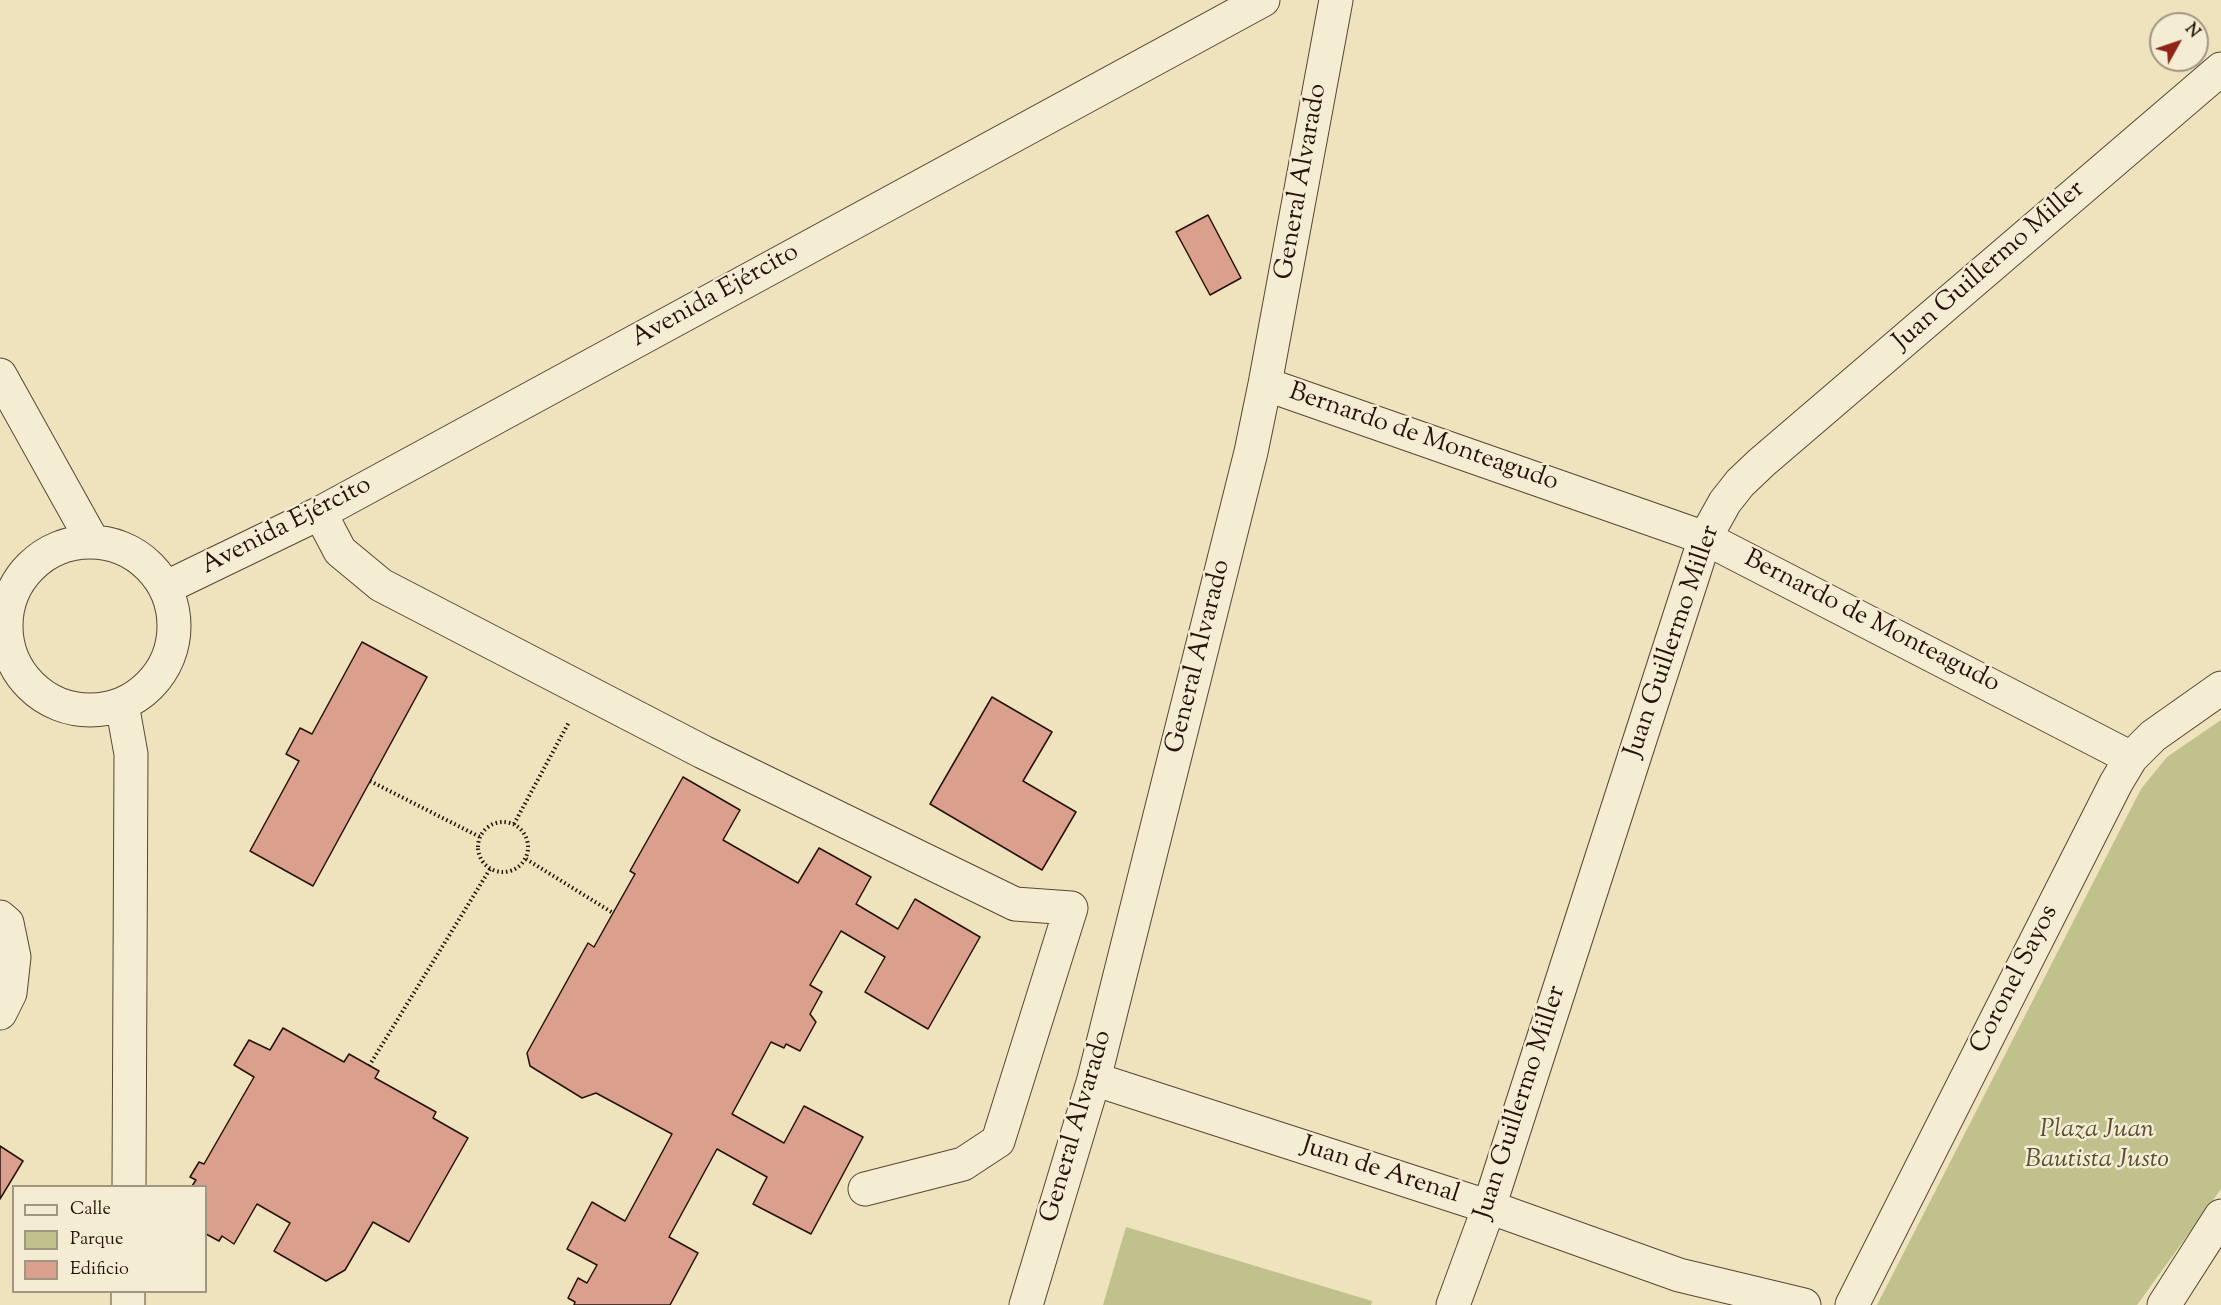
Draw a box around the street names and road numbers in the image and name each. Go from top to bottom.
street label: General Alvarado [1270,82,1336,282]
street label: Juan Guillermo Miller [1888,175,2092,359]
street label: Avenida Ejército [627,238,805,356]
street label: Bernardo de Monteagudo [1284,378,1562,500]
street label: Avenida Ejército [197,471,377,583]
street label: Juan Guillermo Miller [1620,522,1728,762]
street label: Bernardo de Monteagudo [1738,545,2004,701]
street label: General Alvarado [1161,557,1239,757]
street label: Coronel Sayos [1965,901,2067,1059]
street label: Juan Guillermo Miller [1470,982,1574,1224]
street label: General Alvarado [1036,1027,1120,1227]
street label: Juan de Arenal [1297,1132,1463,1212]

